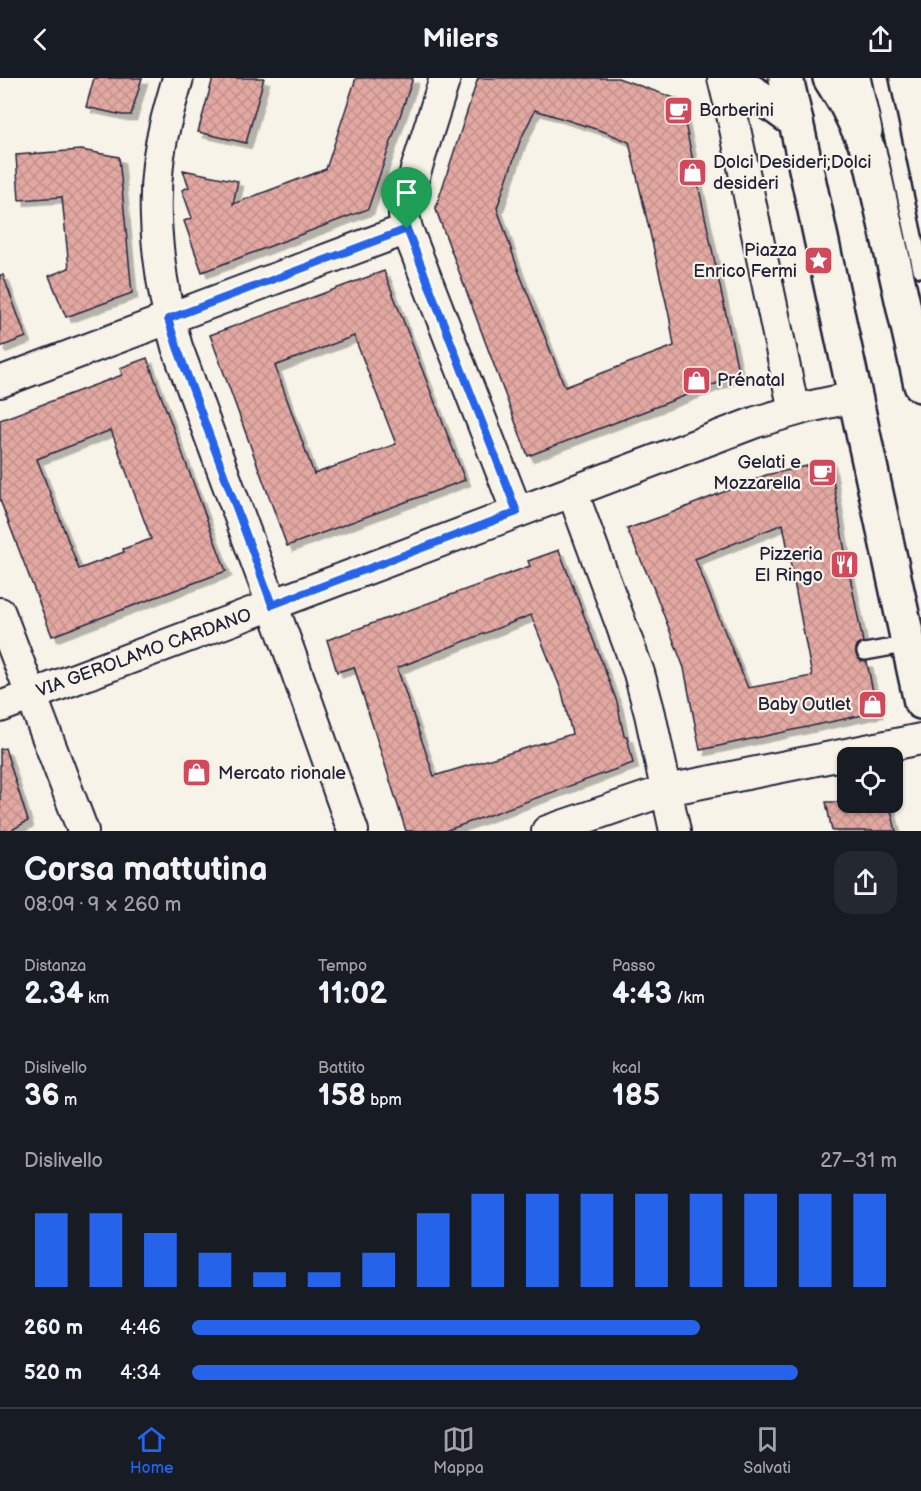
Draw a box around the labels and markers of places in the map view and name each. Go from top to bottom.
cafe icon: Barberini [662,94,694,126]
place label: Barberini [699,100,774,121]
place label: Dolci Desideri;Dolci desideri [713,152,871,194]
shop icon: Dolci Desideri;Dolci desideri [676,156,708,188]
pin [381,167,432,229]
place label: Piazza Enrico Fermi [693,240,797,282]
place icon: Piazza Enrico Fermi [802,244,834,276]
shop icon: Prénatal [680,364,712,396]
place label: Prénatal [717,370,785,391]
place label: Gelati e Mozzarella [713,452,801,494]
cafe icon: Gelati e Mozzarella [806,456,838,488]
place label: Pizzeria El Ringo [754,544,823,586]
restaurant icon: Pizzeria El Ringo [828,548,860,580]
shop icon: Baby Outlet [856,688,888,720]
place label: Baby Outlet [757,694,851,715]
shop icon: Mercato rionale [181,757,213,789]
place label: Mercato rionale [218,763,346,784]

